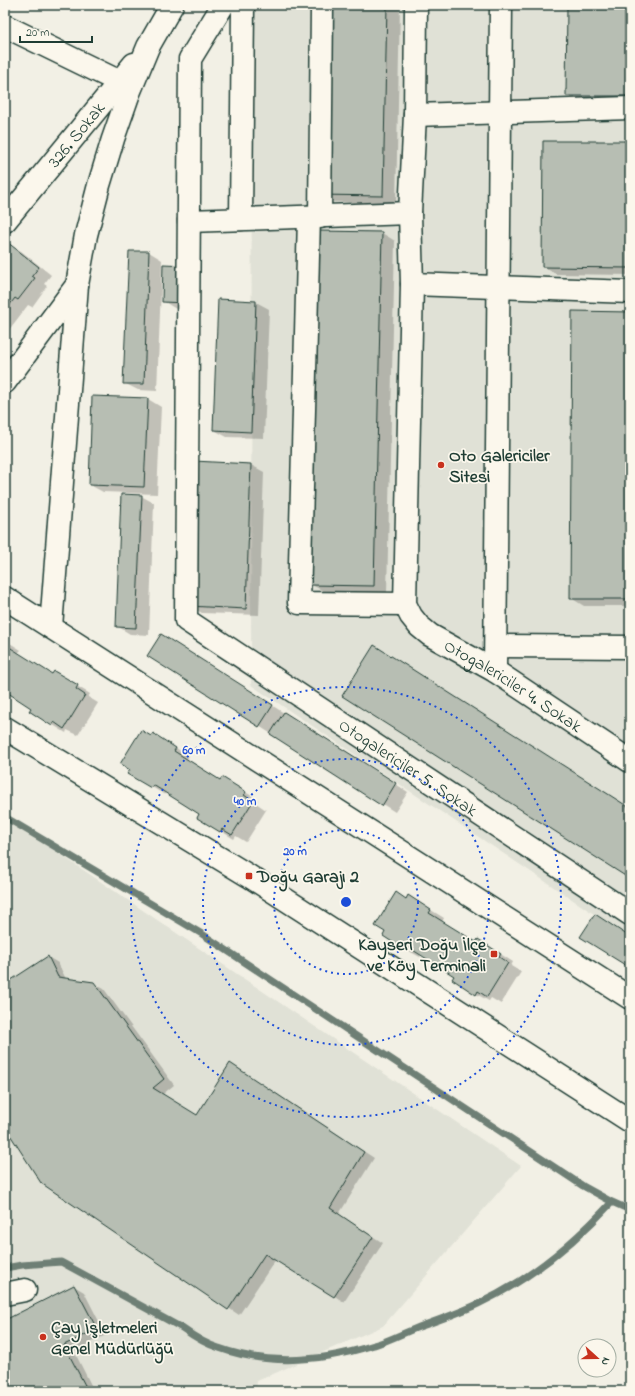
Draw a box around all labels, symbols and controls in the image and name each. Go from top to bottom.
scale bar [20,18,92,44]
text: 20 m [26,24,49,42]
street label: 326. Sokak [43,97,113,174]
place label: Oto Galericiler Sitesi [449,444,550,491]
marker: Oto Galericiler Sitesi [436,460,446,470]
street label: Otogalericiler 4. Sokak [438,634,587,740]
street label: Otogalericiler 5. Sokak [333,713,482,825]
text: 60 m [182,742,206,760]
text: 40 m [233,793,257,811]
text: 20 m [282,843,307,861]
place label: Doğu Garajı 2 [256,865,359,892]
marker: Doğu Garajı 2 [244,871,254,881]
centre of rings [339,895,353,909]
place label: Kayseri Doğu İlçe ve Köy Terminali [358,933,487,981]
marker: Kayseri Doğu İlçe ve Köy Terminali [489,949,499,959]
place label: Çay İşletmeleri Genel Müdürlüğü [51,1316,174,1364]
marker: Çay İşletmeleri Genel Müdürlüğü [38,1332,48,1342]
north arrow [577,1338,617,1378]
text: N [597,1355,614,1368]

